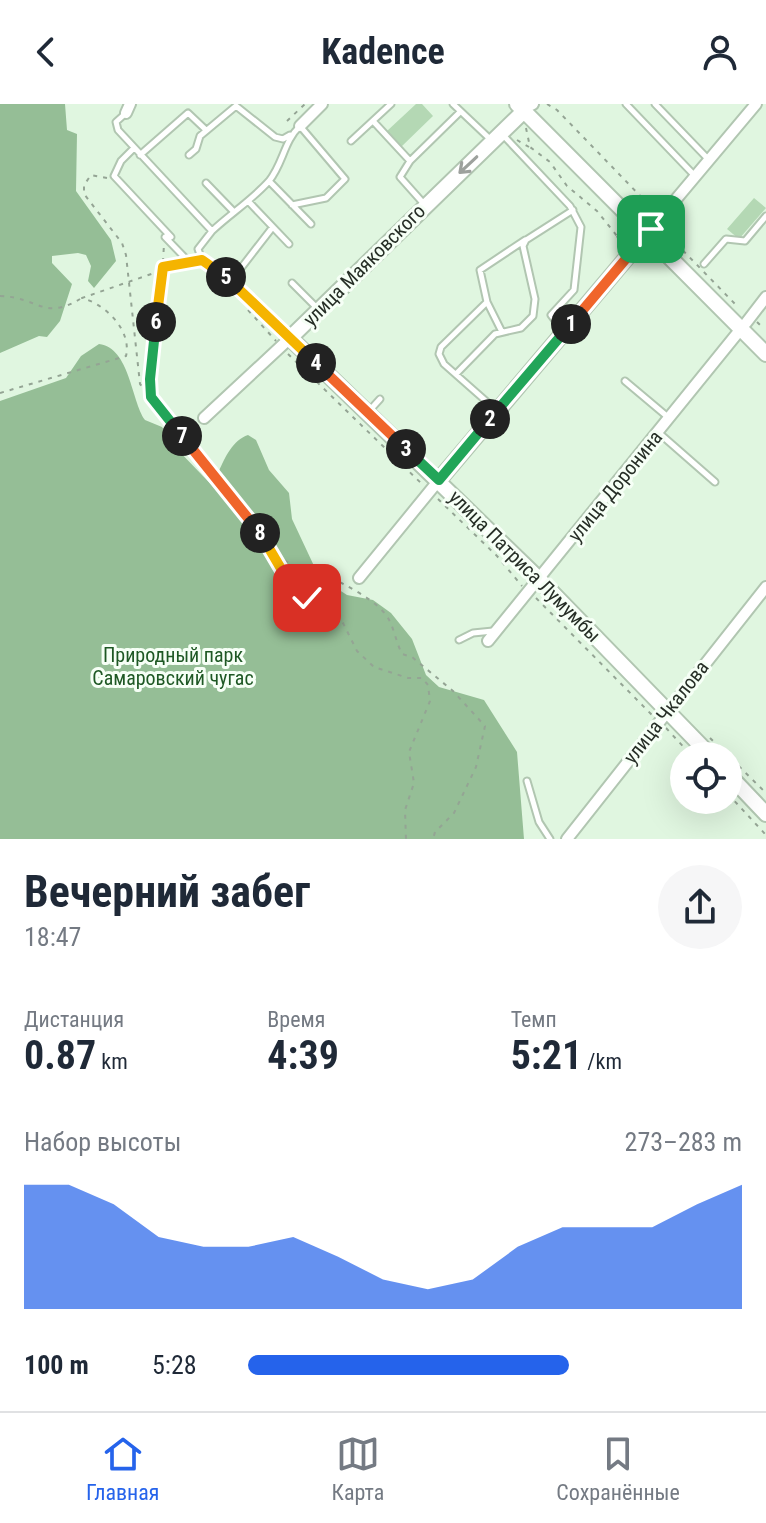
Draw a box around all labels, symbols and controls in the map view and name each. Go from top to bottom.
icon: back [24,30,68,74]
icon: person [698,30,742,74]
text: Kadence [321,31,445,73]
one-way arrow [458,155,478,173]
pin [617,195,685,263]
street label: улица Маяковского [298,199,430,331]
icon: arrive [629,207,673,251]
pin: 5 [206,257,246,297]
text: 5 [220,264,232,289]
pin: 6 [136,302,176,342]
pin: 1 [551,304,591,344]
text: 6 [150,309,162,334]
text: 1 [565,311,577,336]
pin: 4 [296,343,336,383]
text: 4 [310,350,322,375]
pin: 2 [470,399,510,439]
text: 2 [484,406,496,431]
pin: 7 [162,416,202,456]
text: 7 [176,423,188,448]
street label: улица Доронина [563,426,667,546]
pin: 3 [386,429,426,469]
text: 3 [400,436,412,461]
street label: улица Патриса Лумумбы [444,485,606,647]
pin: 8 [240,513,280,553]
text: 8 [254,520,266,545]
pin [273,564,341,632]
icon: check [285,576,329,620]
park label: Природный парк Самаровский чугас [92,643,254,690]
street label: улица Чкалова [618,656,714,768]
map controls [670,742,742,814]
button: locate [670,742,742,814]
button: share [658,865,742,949]
text: Вечерний забег [24,866,310,918]
text: 18:47 [24,922,81,952]
text: Дистанция [24,1007,124,1032]
text: Время [267,1007,325,1032]
text: Темп [511,1007,557,1032]
text: 0.87 [24,1032,96,1079]
text: 4:39 [267,1032,339,1079]
text: 5:21 [511,1032,582,1079]
text: km [96,1049,128,1074]
text: /km [582,1049,622,1074]
text: Набор высоты [24,1127,181,1157]
text: 273–283 m [625,1127,742,1157]
text: 100 m [24,1350,89,1380]
text: 5:28 [152,1350,197,1380]
tab: Главная [86,1432,159,1505]
tab: Карта [332,1432,384,1505]
tab: Сохранённые [556,1432,680,1505]

